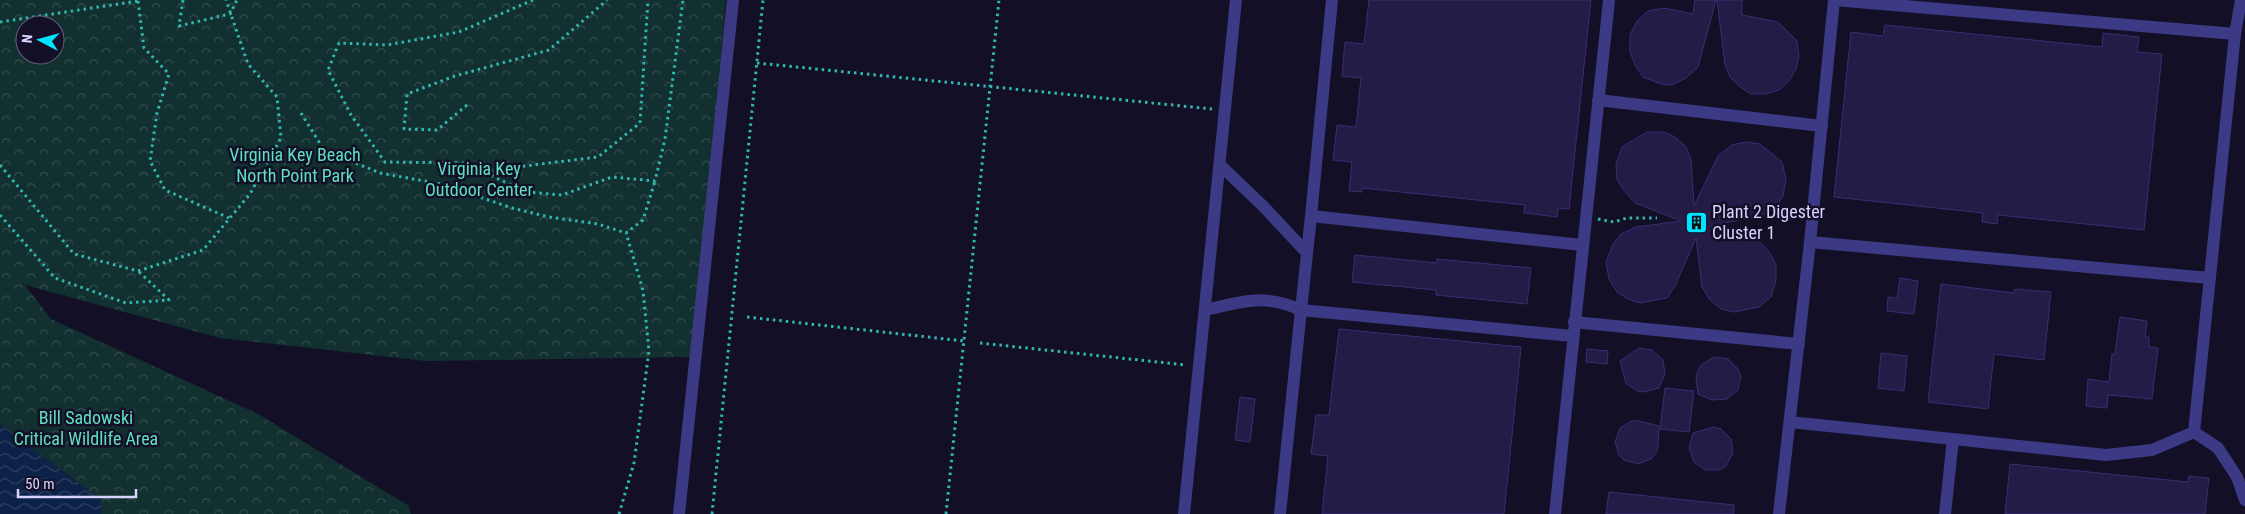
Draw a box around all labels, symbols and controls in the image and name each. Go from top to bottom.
north arrow [15,15,65,65]
text: N [19,34,35,44]
park label: Virginia Key Beach North Point Park [229,144,361,186]
park label: Virginia Key Outdoor Center [425,158,534,200]
place label: Plant 2 Digester Cluster 1 [1712,201,1826,243]
building icon: Plant 2 Digester Cluster 1 [1684,210,1708,234]
park label: Bill Sadowski Critical Wildlife Area [14,407,158,449]
scale bar [18,466,135,498]
text: 50 m [25,475,55,493]

